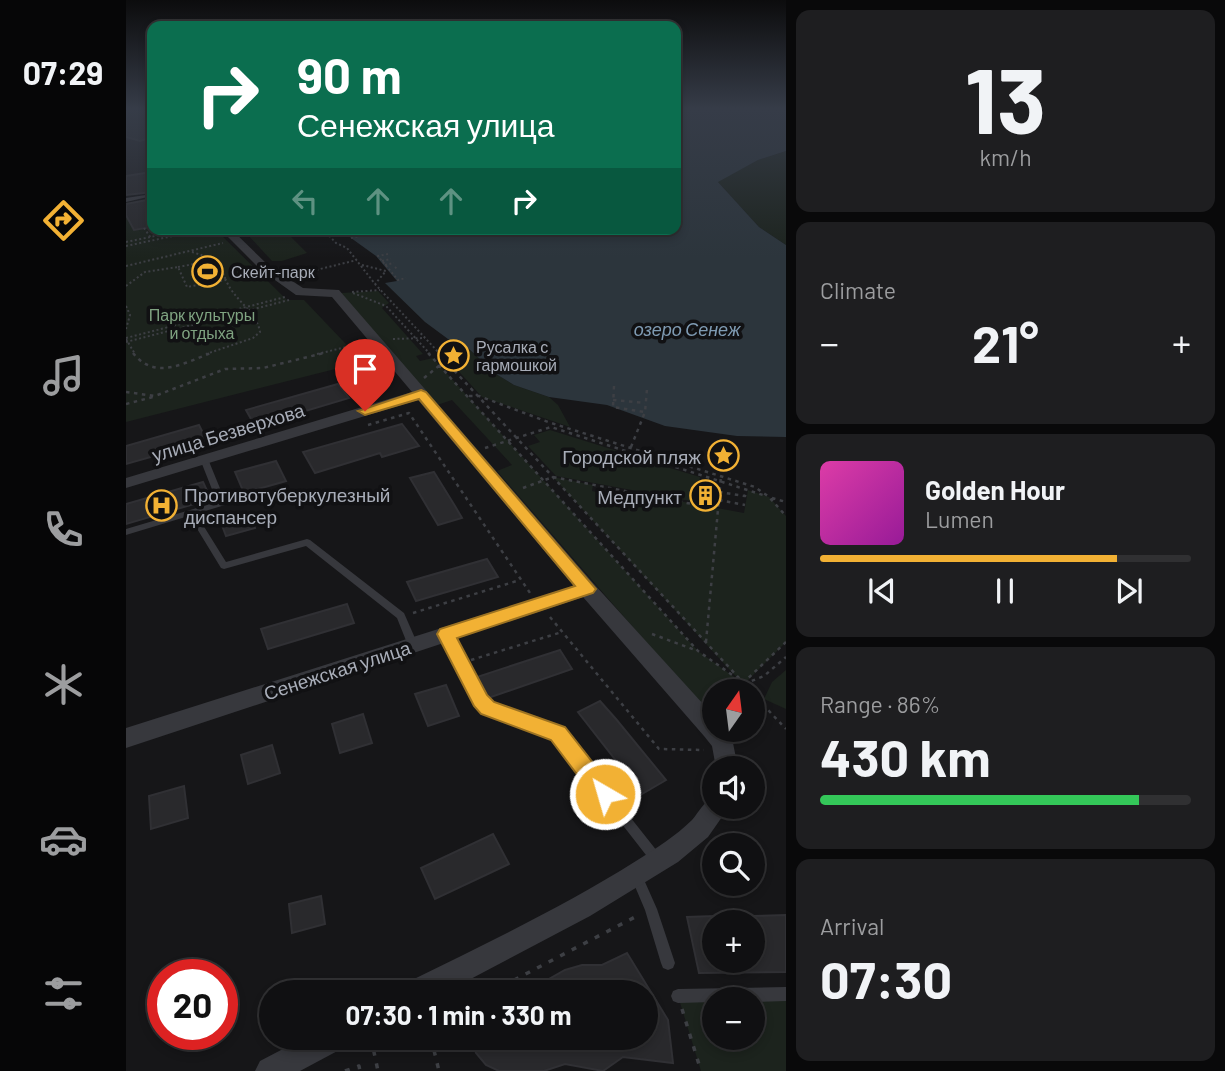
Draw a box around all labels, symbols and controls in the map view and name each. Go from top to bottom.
text: 13 [965,43,1046,152]
text: 90 m [297,45,402,104]
icon: right [182,49,273,140]
text: 07:29 [23,53,103,91]
text: Сенежская улица [297,105,555,143]
text: km/h [979,143,1032,171]
icon: left [286,182,324,220]
icon: ahead [359,182,397,220]
icon: ahead [432,182,470,220]
icon: right [505,182,543,220]
icon: directions [39,196,88,245]
sports icon: Скейт-парк [191,254,225,288]
place label: Скейт-парк [231,262,316,281]
text: Climate [820,276,896,304]
park label: Парк культуры и отдыха [149,305,255,342]
text: 21° [972,311,1039,373]
water label: озеро Сенеж [634,318,742,340]
text: − [820,319,839,365]
text: + [1172,319,1191,365]
place label: Русалка с гармошкой [476,337,557,374]
place icon: Русалка с гармошкой [436,338,470,372]
pin [335,339,395,411]
icon: arrive [346,350,384,388]
icon: music [39,351,88,400]
street label: улица Безверхова [149,398,308,466]
place icon: Городской пляж [707,439,741,473]
place label: Городской пляж [562,445,701,468]
text: Golden Hour [925,474,1065,505]
building icon: Медпункт [688,479,722,513]
place label: Противотуберкулезный диспансер [184,483,390,528]
place label: Медпункт [597,485,682,508]
hospital icon: Противотуберкулезный диспансер [144,488,178,522]
icon: phone [39,505,88,554]
text: Lumen [925,505,994,533]
icon: previous [863,572,901,610]
icon: pause [986,572,1024,610]
icon: next [1110,572,1148,610]
street label: Сенежская улица [261,635,414,705]
icon: climate [39,660,88,709]
north arrow [702,679,765,742]
map controls [702,679,765,1050]
text: Range · 86% [820,690,940,718]
text: 430 km [820,725,991,787]
button: sound [702,756,765,819]
position arrow [568,757,642,831]
icon: car [39,815,88,864]
button: search [702,833,765,896]
button: + [702,910,765,973]
text: Arrival [820,912,884,940]
text: 07:30 [820,947,952,1009]
speed limit sign: 20 [147,959,238,1050]
icon: filters [39,969,88,1018]
button: − [702,987,765,1050]
text: 07:30 · 1 min · 330 m [346,999,571,1030]

